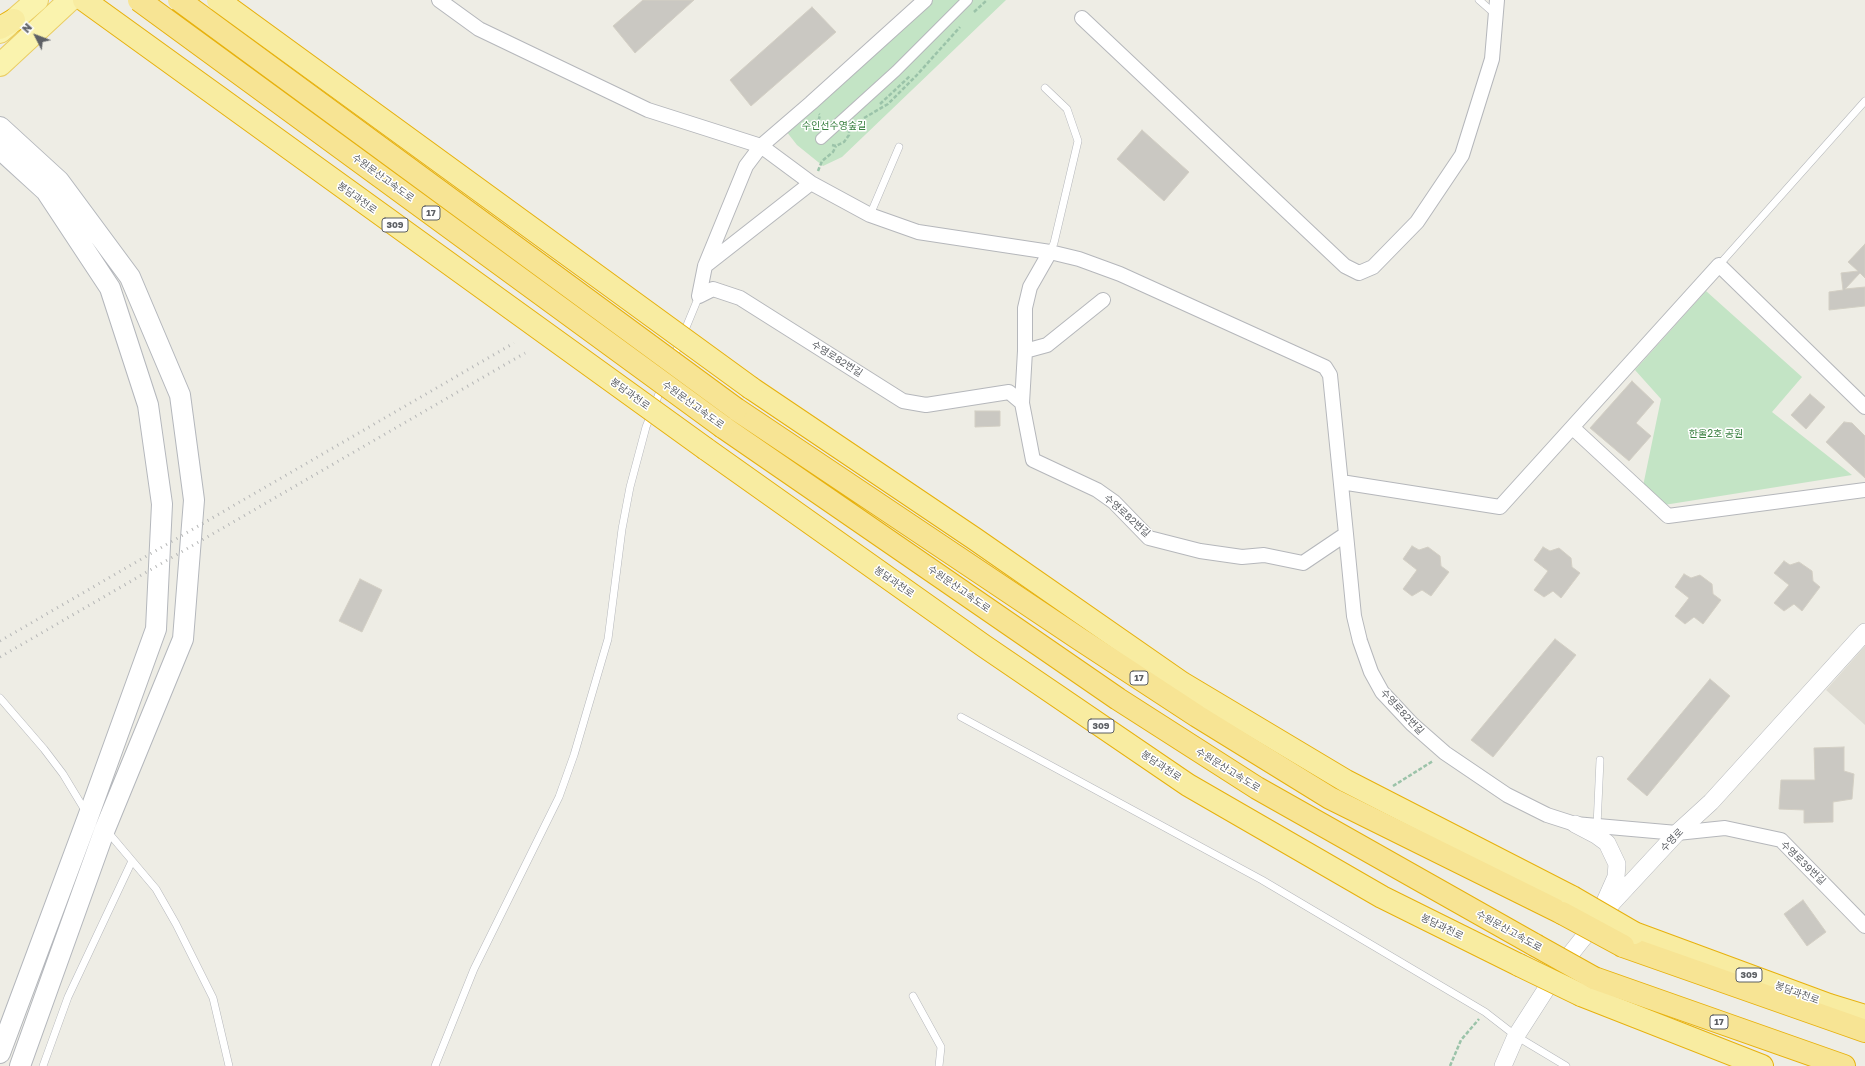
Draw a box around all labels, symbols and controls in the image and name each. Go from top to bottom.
north arrow [16,16,56,56]
text: N [19,20,34,35]
park label: 수인선수영숲길 [802,120,866,132]
street label: 수원문산고속도로 [350,152,416,204]
street label: 봉담과천로 [335,180,379,216]
road number: 17 [422,206,440,220]
road number: 309 [382,218,408,232]
street label: 수영로82번길 [809,339,865,379]
street label: 봉담과천로 [608,376,652,412]
street label: 수원문산고속도로 [660,379,726,431]
park label: 한울2호 공원 [1689,428,1743,440]
street label: 수영로82번길 [1101,492,1153,540]
street label: 수원문산고속도로 [925,563,993,615]
street label: 봉담과천로 [872,564,916,600]
road number: 17 [1130,671,1148,685]
street label: 수영로82번길 [1378,687,1426,737]
road number: 309 [1088,719,1114,733]
street label: 수원문산고속도로 [1194,745,1262,795]
street label: 봉담과천로 [1139,748,1183,784]
street label: 수영로 [1658,826,1686,854]
street label: 수영로39번길 [1778,839,1828,887]
street label: 수원문산고속도로 [1474,908,1544,954]
street label: 봉담과천로 [1419,912,1465,942]
road number: 309 [1736,968,1762,982]
street label: 봉담과천로 [1773,979,1821,1007]
road number: 17 [1710,1015,1728,1029]

